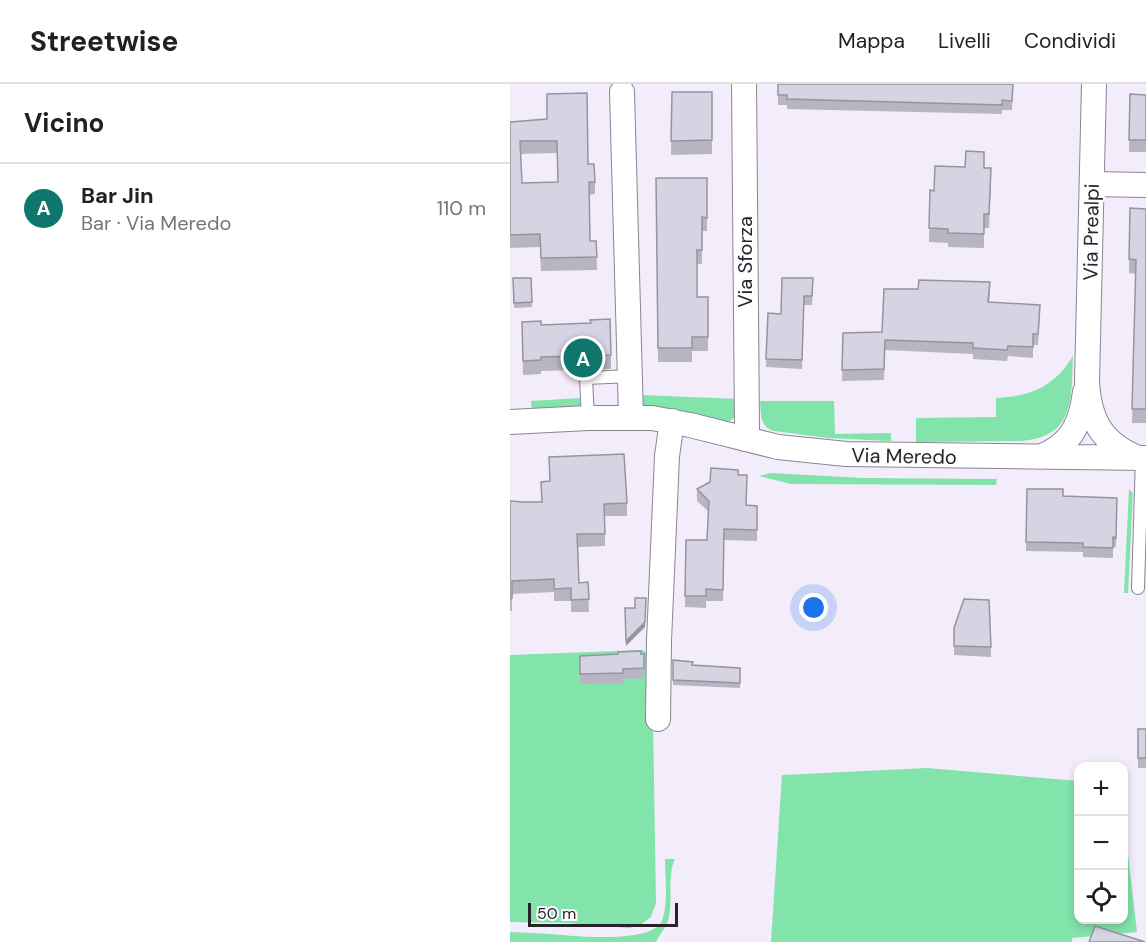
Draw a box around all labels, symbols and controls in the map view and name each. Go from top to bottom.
text: Streetwise [30,23,178,60]
text: Mappa [838,27,905,55]
text: Livelli [938,27,991,55]
text: Condividi [1024,27,1116,55]
text: Vicino [24,106,104,140]
text: Bar Jin [81,181,154,210]
street label: Via Prealpi [1077,183,1105,281]
text: A [36,195,51,221]
text: 110 m [437,195,486,221]
text: Bar · Via Meredo [81,210,231,236]
street label: Via Sforza [732,216,758,308]
pin: A [564,336,602,380]
street label: Via Meredo [851,442,957,470]
your location [799,593,828,622]
map controls [1074,762,1128,924]
button: + [1074,762,1128,816]
button: − [1074,816,1128,870]
button: locate [1074,870,1128,924]
scale bar [528,900,678,928]
text: 50 m [537,903,576,924]

